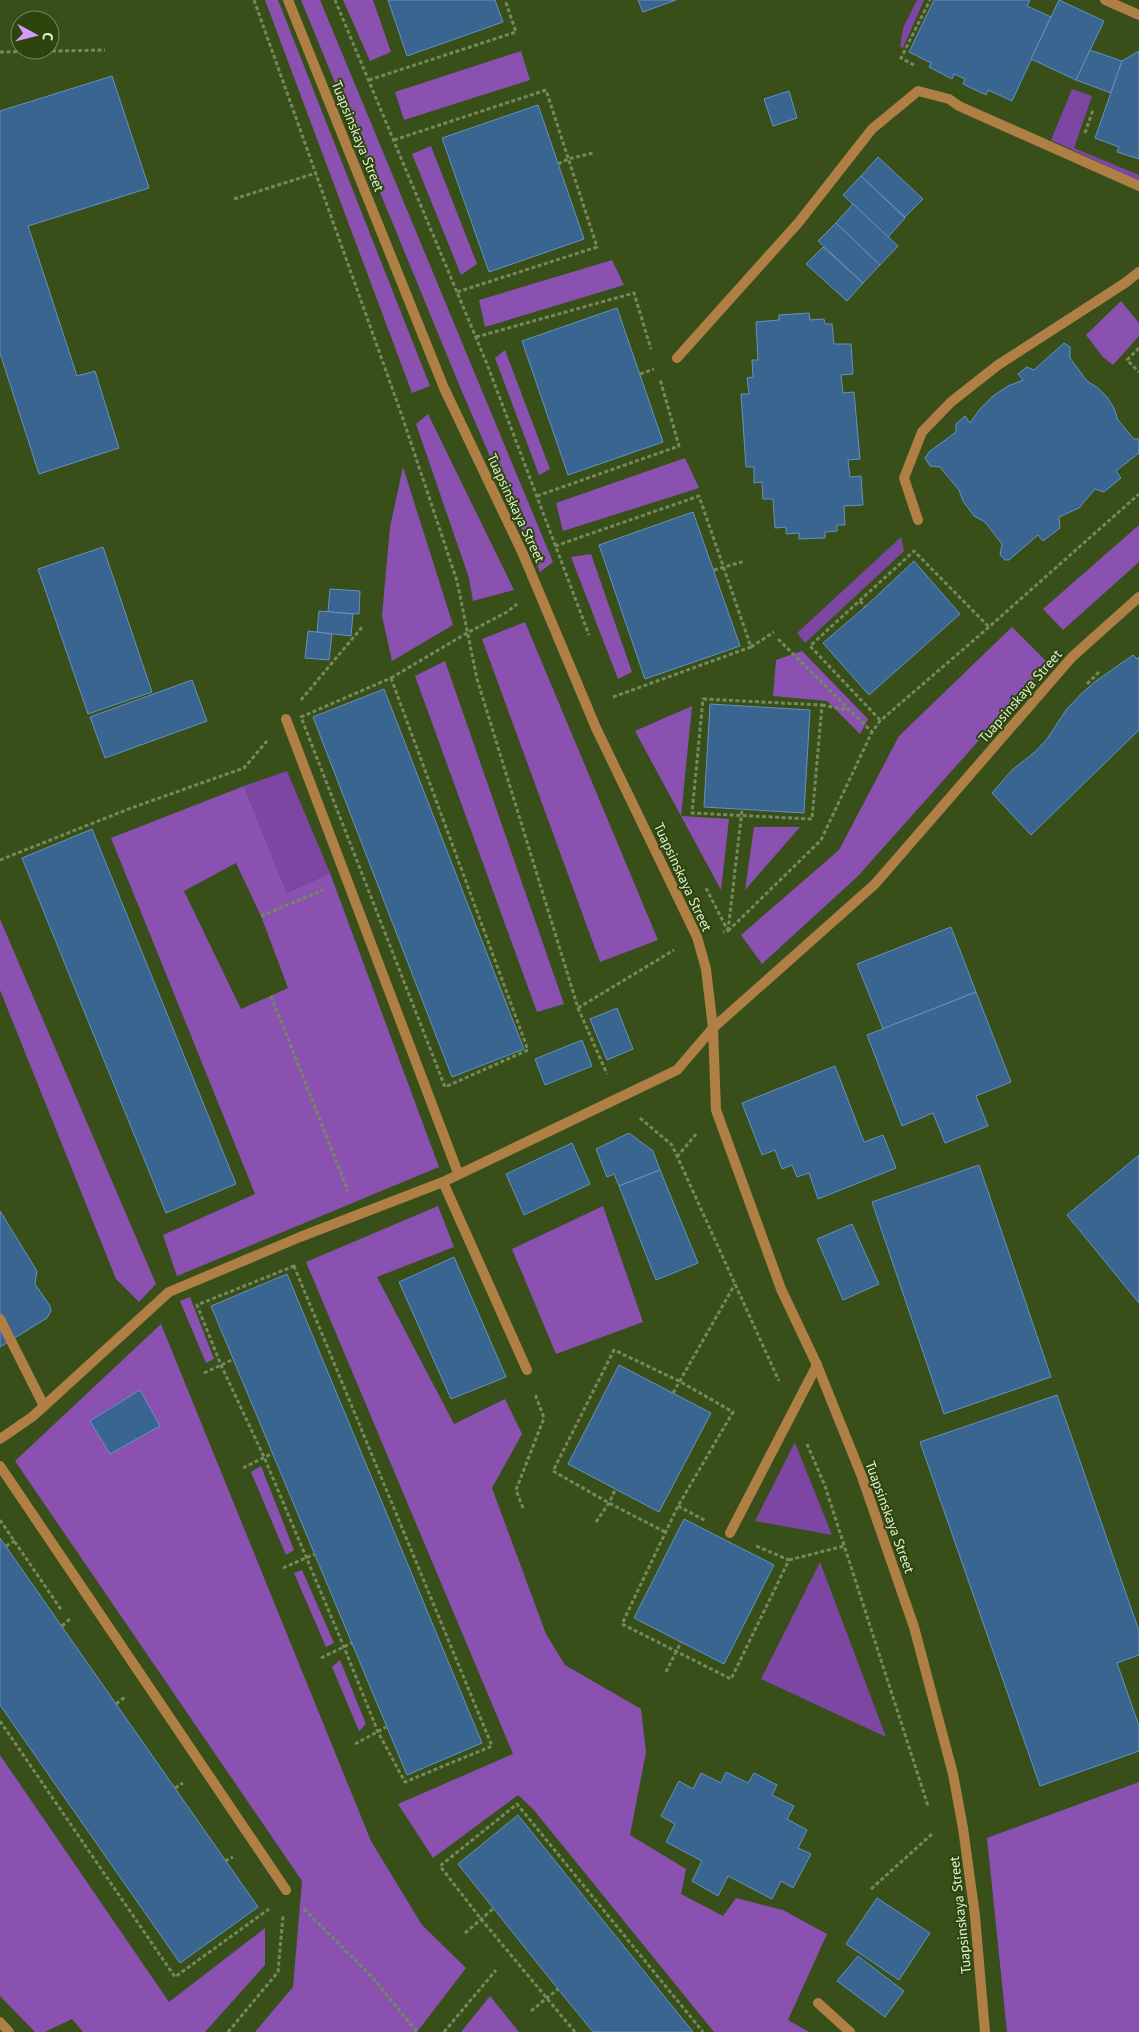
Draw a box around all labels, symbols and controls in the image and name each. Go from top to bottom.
north arrow [10,10,60,60]
text: С [38,32,57,42]
street label: Tuapsinskaya Street [328,78,389,194]
street label: Tuapsinskaya Street [483,451,549,566]
street label: Tuapsinskaya Street [974,645,1066,747]
street label: Tuapsinskaya Street [650,820,716,935]
street label: Tuapsinskaya Street [861,1458,919,1576]
street label: Tuapsinskaya Street [945,1855,975,1975]

